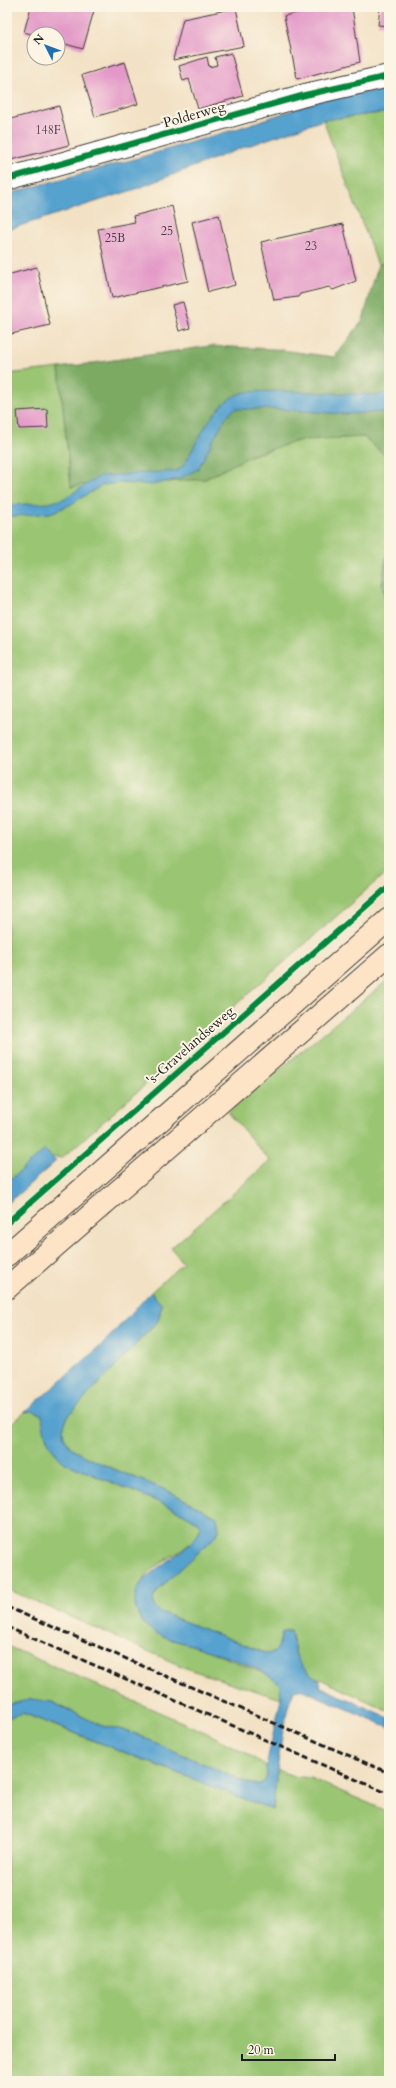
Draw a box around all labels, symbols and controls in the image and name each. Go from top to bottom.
north arrow [26,26,66,66]
text: N [30,31,48,48]
street label: Polderweg [161,97,228,132]
house number: 148F [35,122,61,138]
house number: 25 [161,223,173,239]
house number: 25B [105,230,125,246]
house number: 23 [305,238,317,254]
street label: 's-Gravelandseweg [142,1002,239,1089]
scale bar [242,2036,335,2062]
text: 20 m [248,2042,275,2058]

